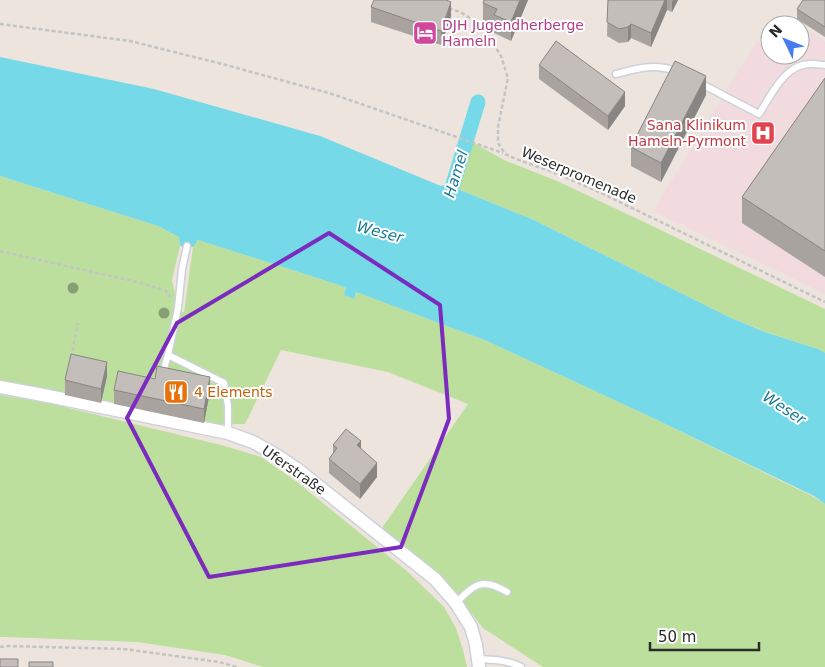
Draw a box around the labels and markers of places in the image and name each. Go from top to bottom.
place label: DJH Jugendherberge Hameln [442,17,584,49]
hotel icon: DJH Jugendherberge Hameln [412,20,438,46]
place label: Sana Klinikum Hameln-Pyrmont [628,117,747,149]
hospital icon: Sana Klinikum Hameln-Pyrmont [750,120,776,146]
restaurant icon: 4 Elements [163,379,189,405]
place label: 4 Elements [194,384,273,400]

